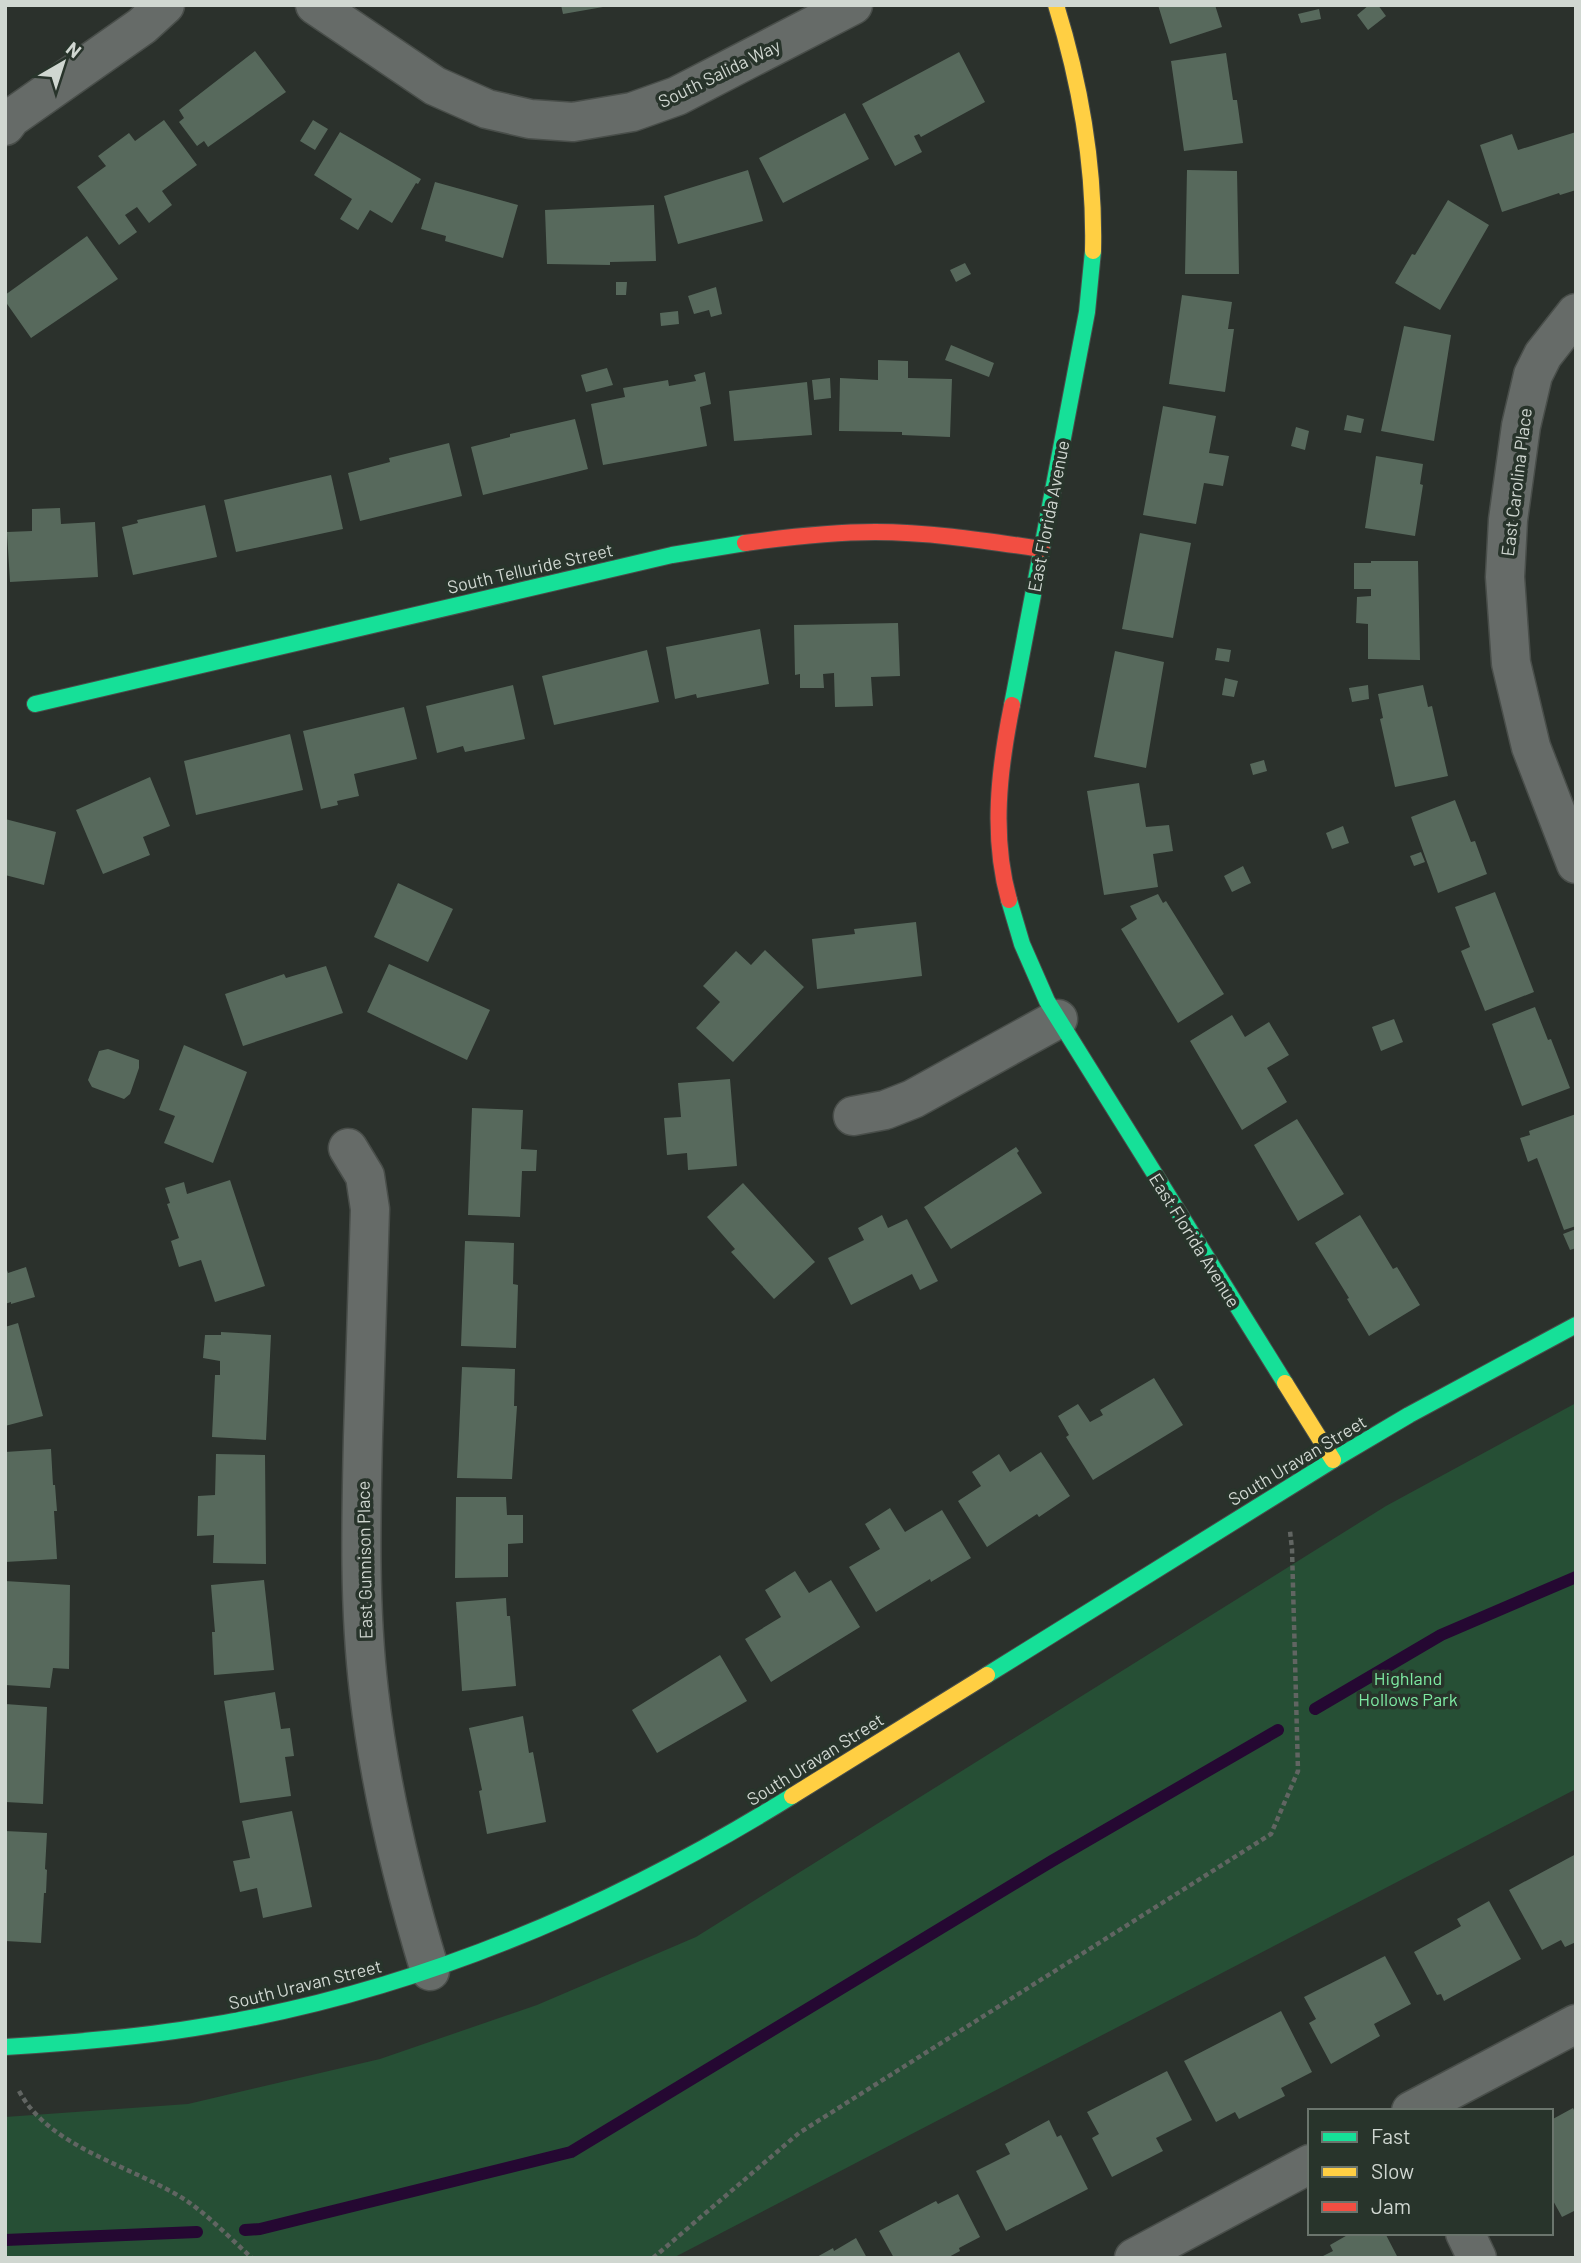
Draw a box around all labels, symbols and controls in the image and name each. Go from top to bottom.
north arrow [28,28,98,98]
street label: South Salida Way [654,34,784,112]
text: N [62,36,86,62]
street label: East Carolina Place [1496,407,1536,557]
street label: East Florida Avenue [1023,438,1073,594]
street label: South Telluride Street [445,538,615,598]
street label: East Florida Avenue [1145,1169,1245,1311]
street label: South Uravan Street [1224,1410,1370,1510]
street label: East Gunnison Place [352,1481,376,1639]
park label: Highland Hollows Park [1358,1667,1458,1710]
street label: South Uravan Street [743,1708,887,1810]
street label: South Uravan Street [226,1954,384,2014]
legend [1308,2109,1553,2235]
text: Fast [1371,2123,1411,2148]
text: Slow [1371,2158,1414,2183]
text: Jam [1371,2193,1411,2218]

